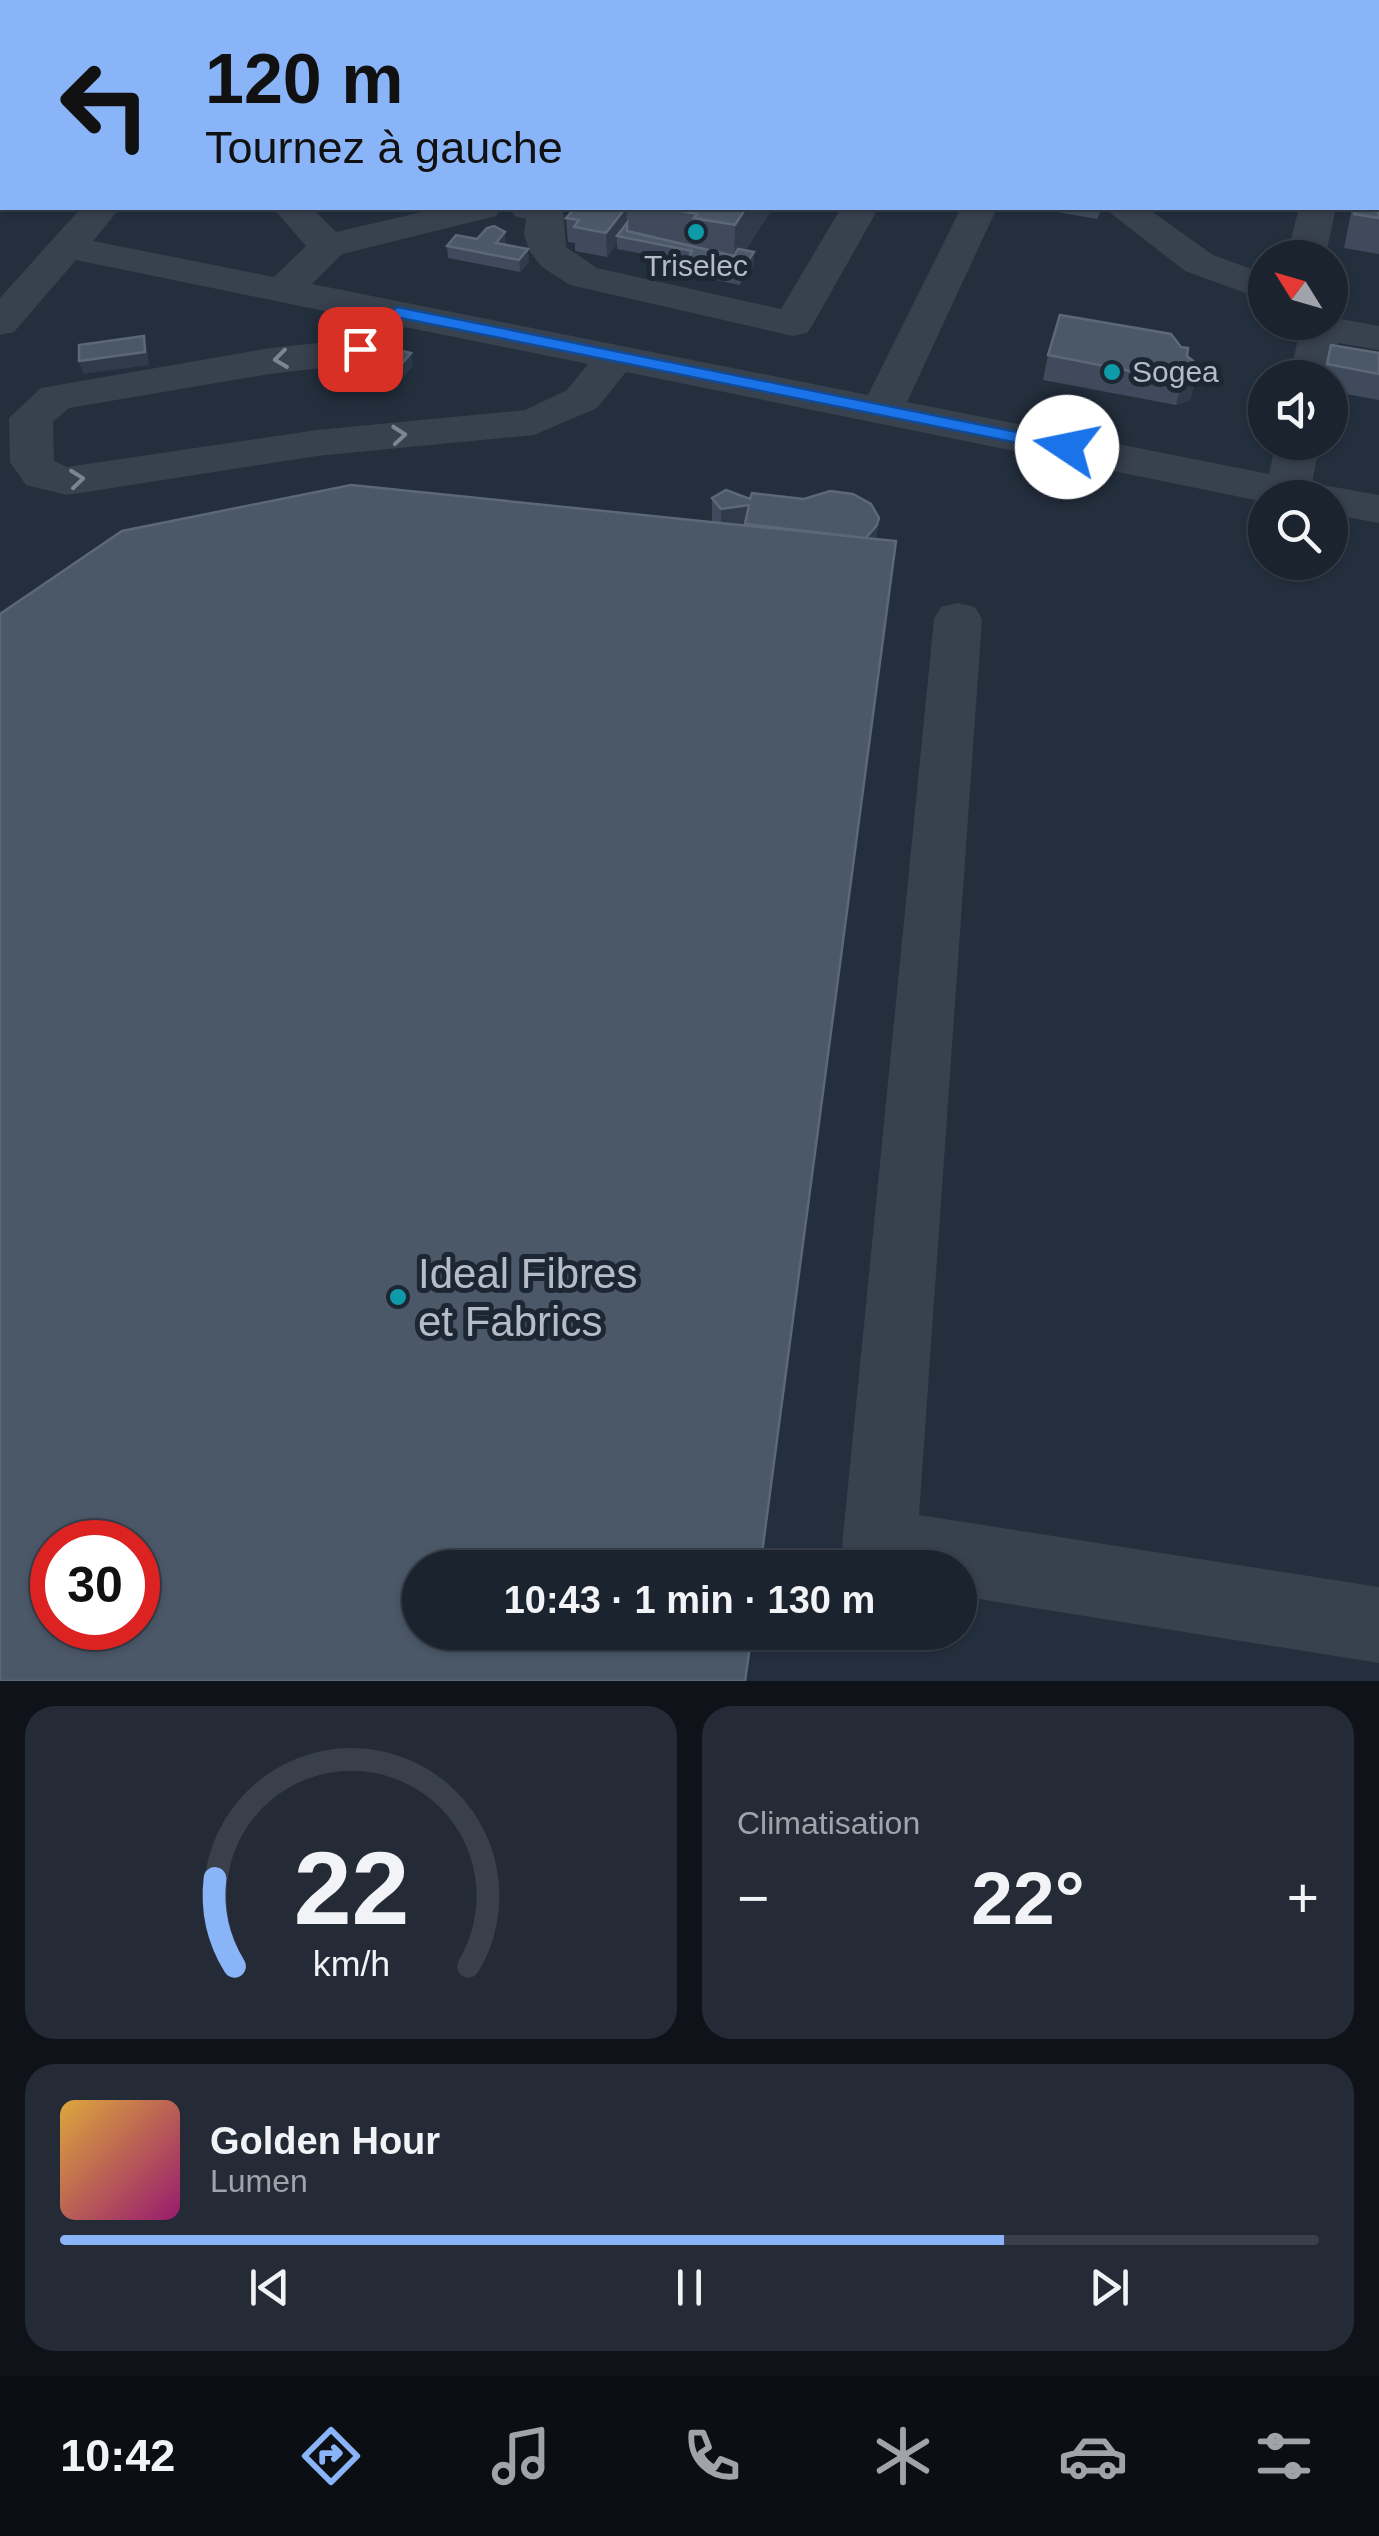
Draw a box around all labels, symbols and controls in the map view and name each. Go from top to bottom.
icon: left [40,40,170,170]
text: 120 m [205,40,403,118]
text: Tournez à gauche [205,122,563,173]
marker: Triselec [685,221,707,243]
north arrow [1248,240,1348,340]
map controls [1248,240,1348,580]
place label: Triselec [644,249,748,282]
pin [318,307,403,392]
icon: arrive [333,322,388,377]
one-way arrow [273,348,289,369]
place label: Sogea [1132,355,1219,388]
button: sound [1248,360,1348,460]
marker: Sogea [1101,361,1123,383]
position arrow [1015,395,1119,499]
one-way arrow [392,425,408,447]
one-way arrow [70,468,86,490]
button: search [1248,480,1348,580]
place label: Ideal Fibres et Fabrics [418,1250,637,1345]
marker: Ideal Fibres et Fabrics [387,1286,409,1308]
speed limit sign: 30 [30,1520,160,1650]
text: 10:43 · 1 min · 130 m [504,1579,875,1621]
text: Climatisation [737,1805,920,1841]
text: 22 [293,1830,409,1946]
text: 22° [971,1856,1085,1940]
text: − [737,1867,769,1929]
text: + [1287,1867,1319,1929]
text: km/h [312,1944,390,1984]
text: Golden Hour [210,2120,440,2162]
text: Lumen [210,2163,308,2199]
icon: previous [242,2260,297,2315]
icon: pause [662,2260,717,2315]
icon: next [1082,2260,1137,2315]
icon: directions [296,2421,366,2491]
icon: music [486,2421,556,2491]
icon: phone [677,2421,747,2491]
icon: climate [868,2421,938,2491]
icon: car [1058,2421,1128,2491]
icon: filters [1249,2421,1319,2491]
text: 10:42 [60,2430,175,2481]

